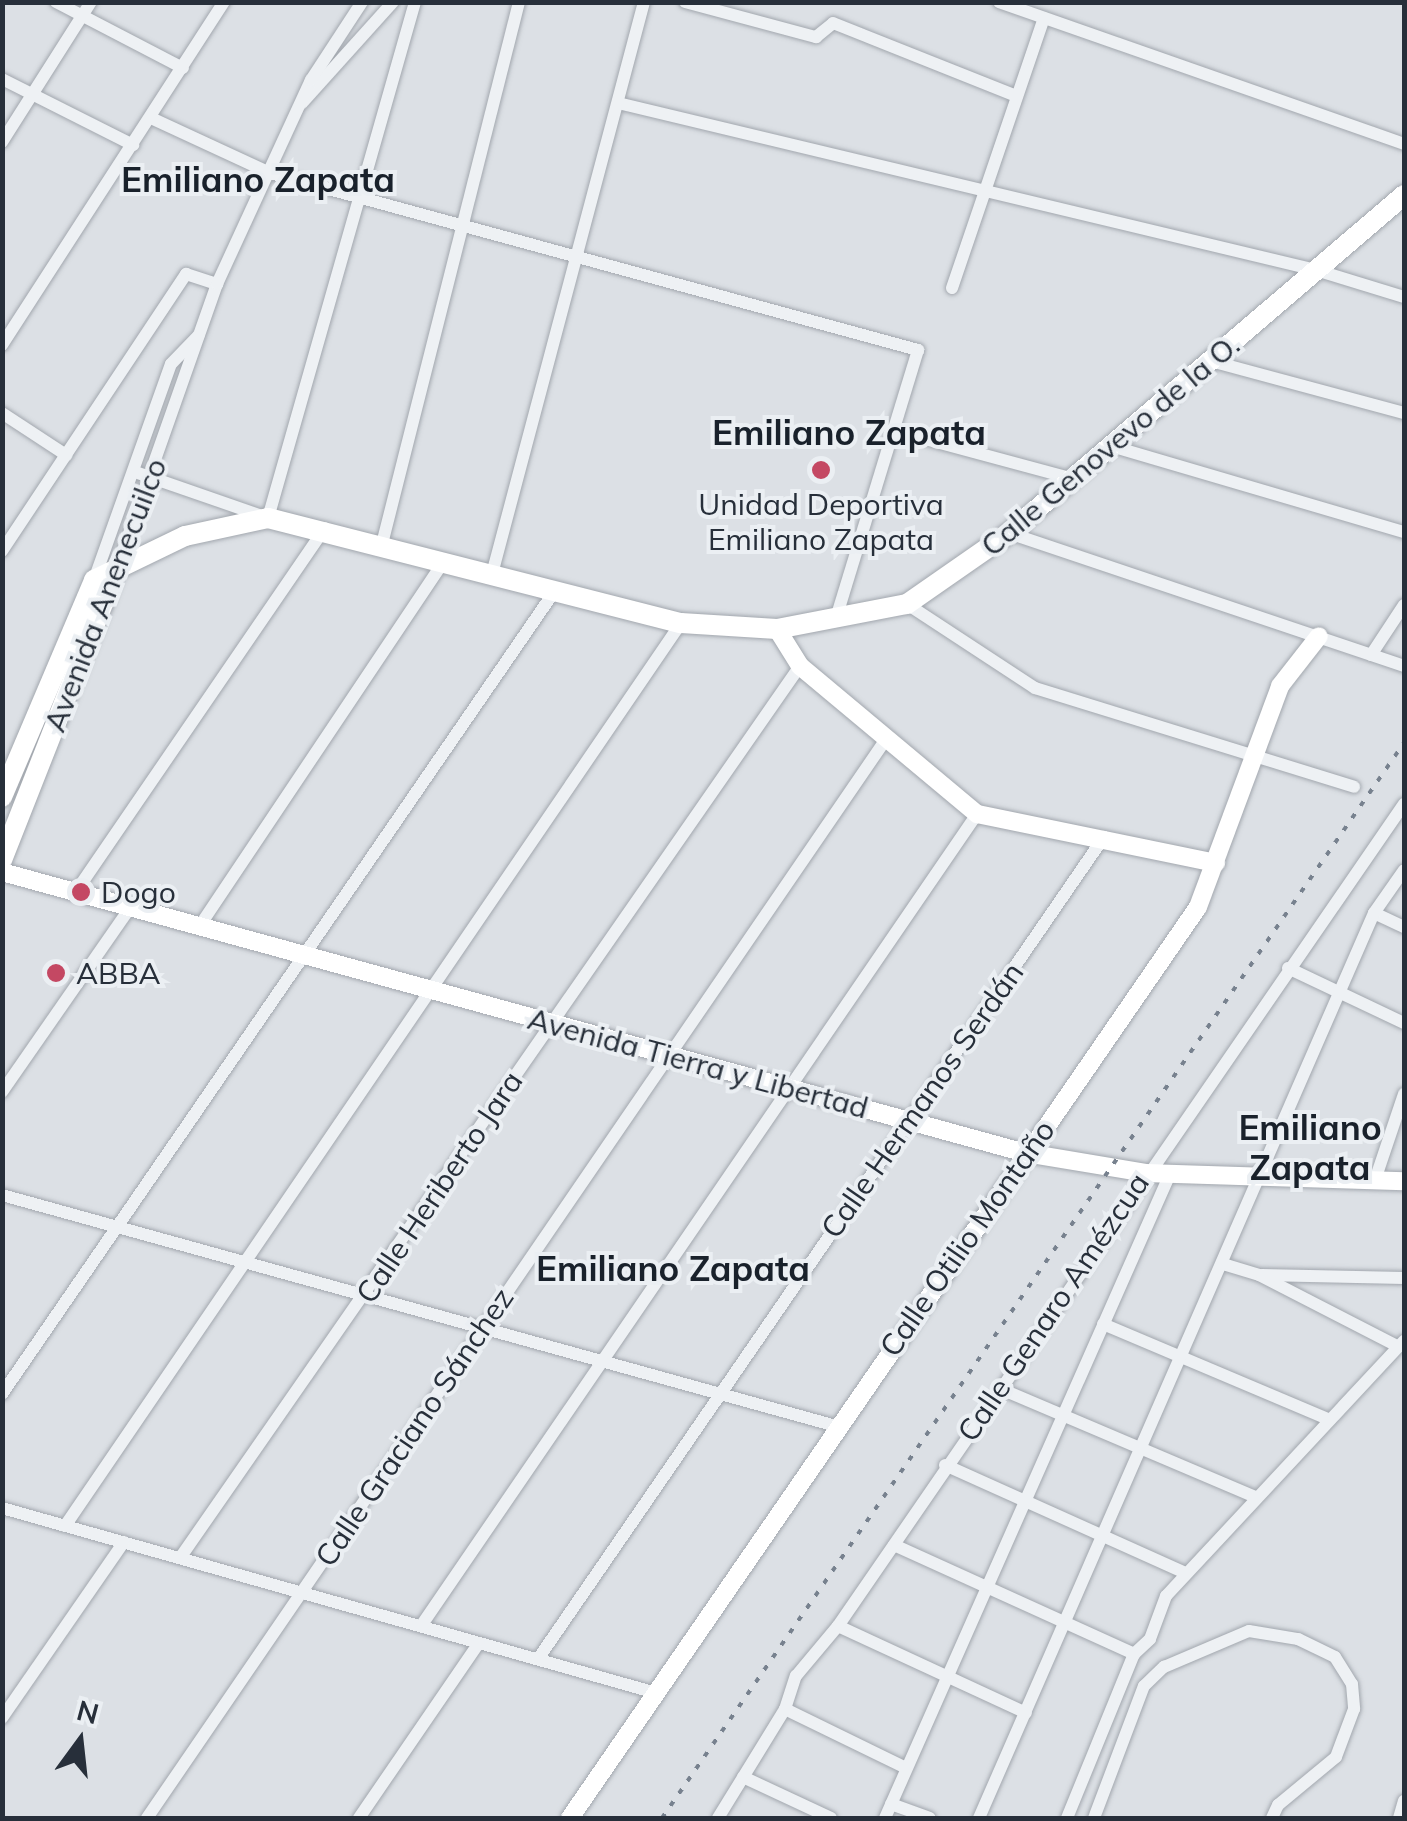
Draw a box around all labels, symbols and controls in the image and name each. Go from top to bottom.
district label: Emiliano Zapata [121,158,395,200]
street label: Calle Genovevo de la O. [974,327,1246,563]
district label: Emiliano Zapata [712,411,986,453]
street label: Avenida Anenecuilco [36,453,174,737]
marker: Unidad Deportiva Emiliano Zapata [810,459,832,481]
place label: Unidad Deportiva Emiliano Zapata [698,486,944,556]
place label: Dogo [101,874,176,910]
marker: Dogo [70,881,92,903]
place label: ABBA [76,955,161,991]
street label: Calle Hermanos Serdán [813,955,1031,1245]
marker: ABBA [45,962,67,984]
street label: Avenida Tierra y Libertad [524,1000,872,1126]
street label: Calle Heriberto Jara [348,1064,530,1310]
district label: Emiliano Zapata [1238,1106,1382,1188]
street label: Calle Otilio Montaño [872,1113,1062,1363]
street label: Calle Genaro Amézcua [950,1166,1156,1448]
district label: Emiliano Zapata [536,1247,810,1289]
street label: Calle Graciano Sánchez [307,1281,521,1573]
north arrow [30,1691,130,1791]
text: N [73,1692,103,1731]

